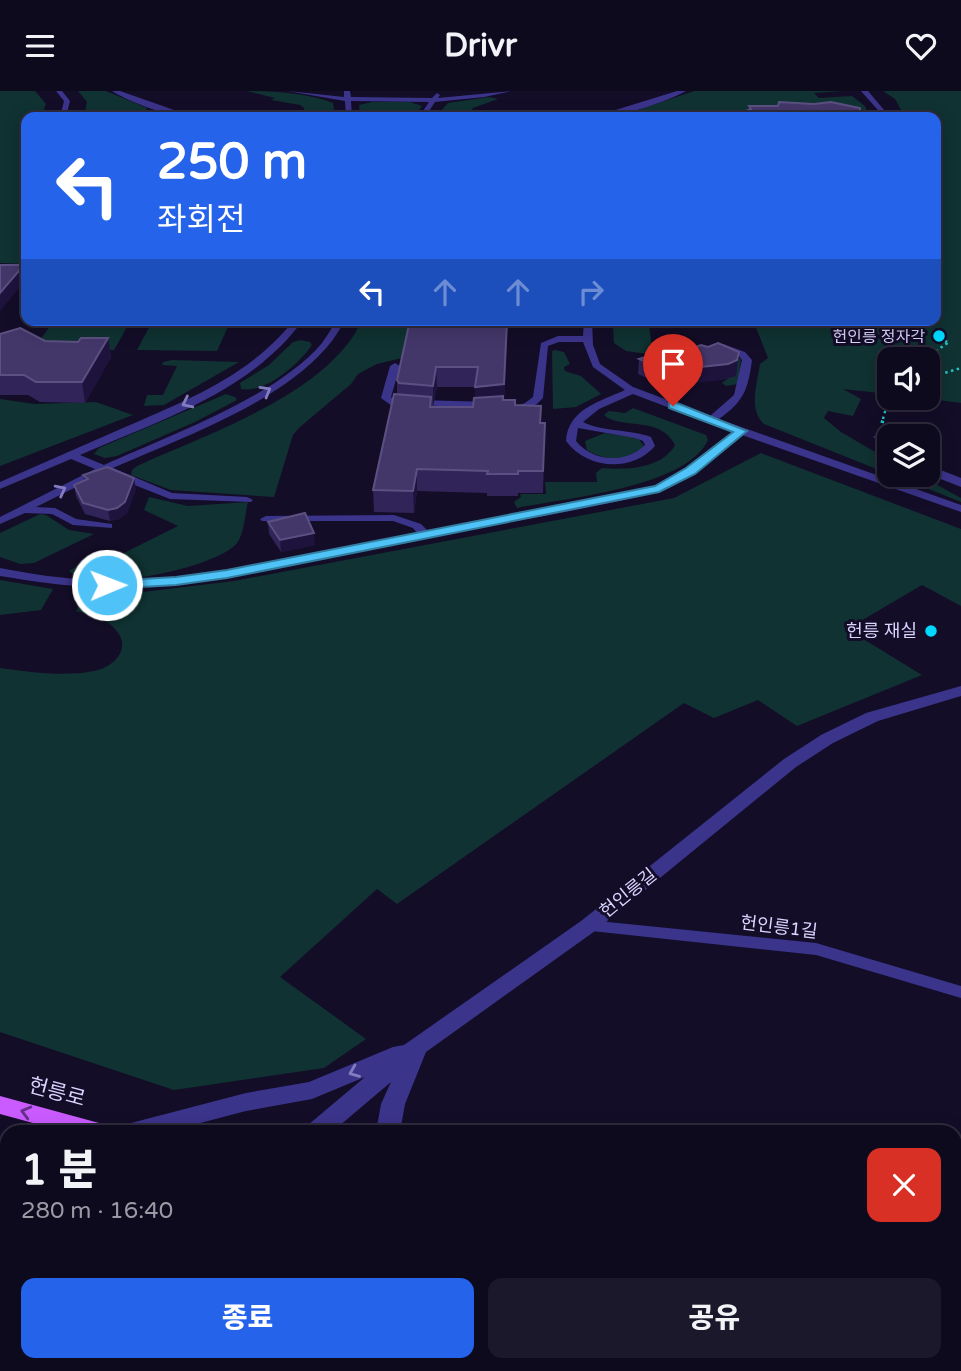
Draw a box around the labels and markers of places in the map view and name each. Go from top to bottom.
place label: 헌인릉 정자각 [833,327,925,347]
marker: 헌인릉 정자각 [931,328,947,344]
pin [643,334,703,406]
place label: 헌릉 재실 [846,620,917,642]
marker: 헌릉 재실 [923,623,939,639]

